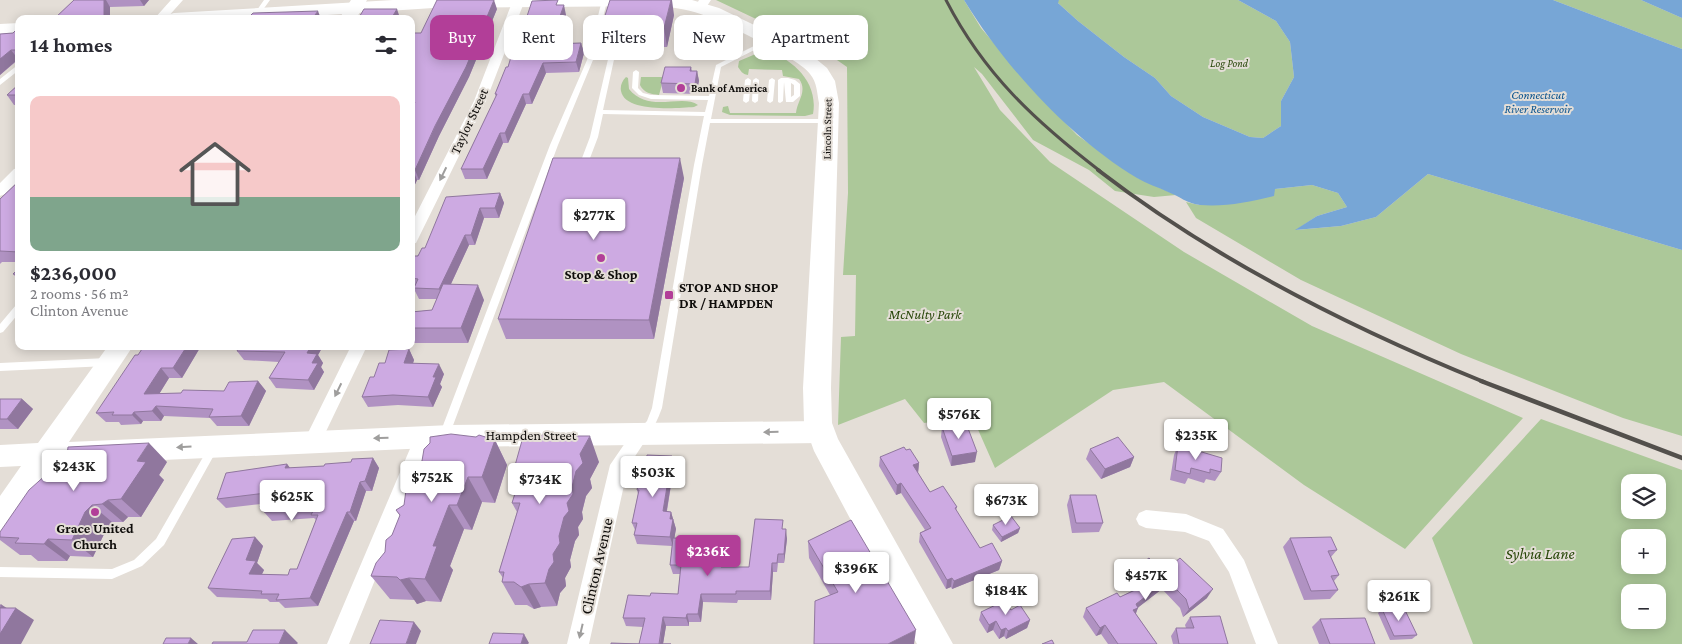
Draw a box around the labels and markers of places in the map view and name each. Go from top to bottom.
marker: Bank of America [675,82,687,94]
place label: Bank of America [691,82,768,94]
pin: $277K [559,198,629,241]
marker: Stop & Shop [595,252,607,264]
place label: Stop & Shop [565,266,638,282]
place label: STOP AND SHOP DR / HAMPDEN [679,279,779,311]
marker: STOP AND SHOP DR / HAMPDEN [663,289,675,301]
pin: $576K [924,398,994,440]
pin: $235K [1161,418,1231,461]
pin: $243K [39,450,109,492]
pin: $503K [618,456,688,498]
pin: $752K [397,460,467,503]
pin: $734K [505,462,575,505]
pin: $625K [257,480,327,522]
pin: $673K [971,484,1041,526]
marker: Grace United Church [89,506,101,518]
place label: Grace United Church [56,520,134,552]
pin: $236K [673,534,743,577]
pin: $396K [821,552,891,594]
pin: $457K [1111,558,1181,601]
pin: $184K [971,574,1041,616]
pin: $261K [1364,580,1434,622]

